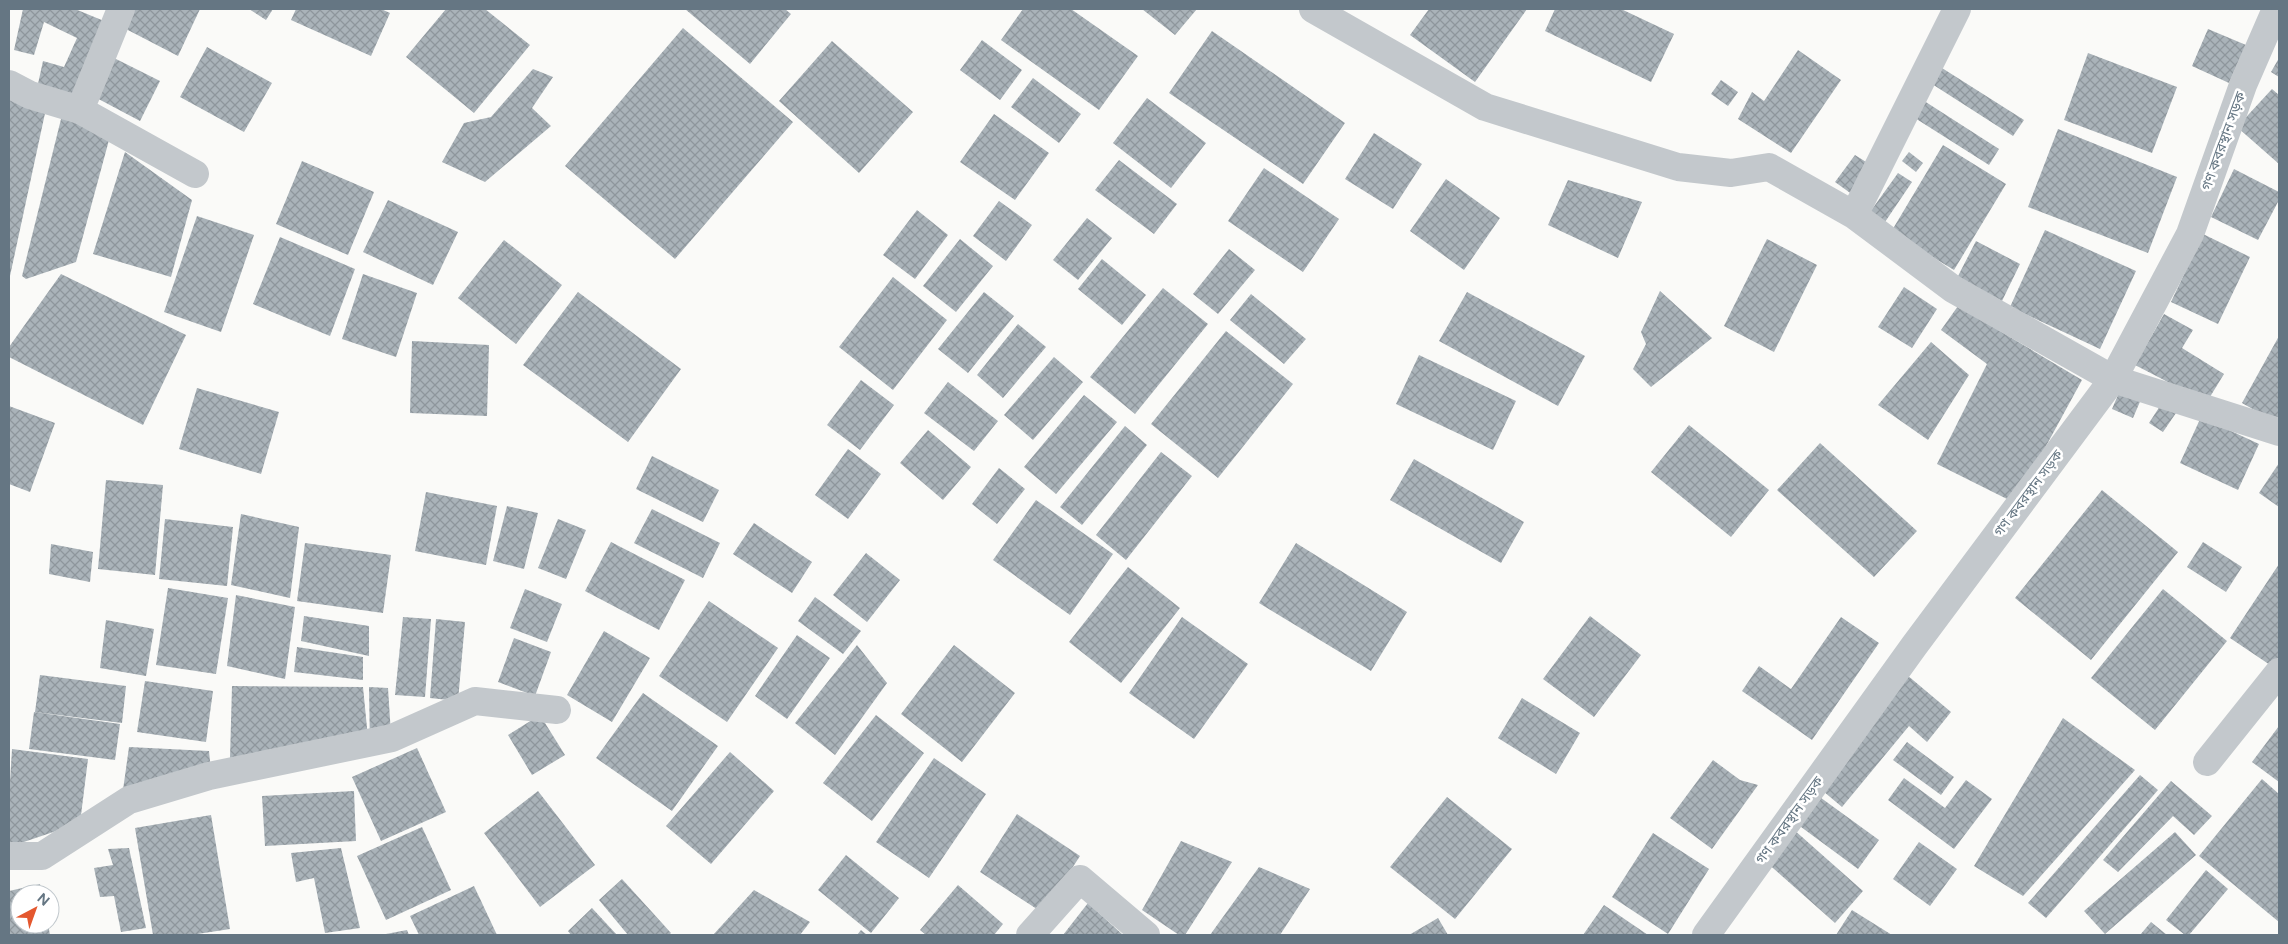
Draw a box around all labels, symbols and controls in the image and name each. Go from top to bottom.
street label: গণ কবরস্থান সড়ক [2198,89,2249,193]
street label: গণ কবরস্থান সড়ক [1990,446,2067,540]
street label: গণ কবরস্থান সড়ক [1752,773,1827,867]
north arrow [10,884,60,934]
text: N [34,890,53,910]

